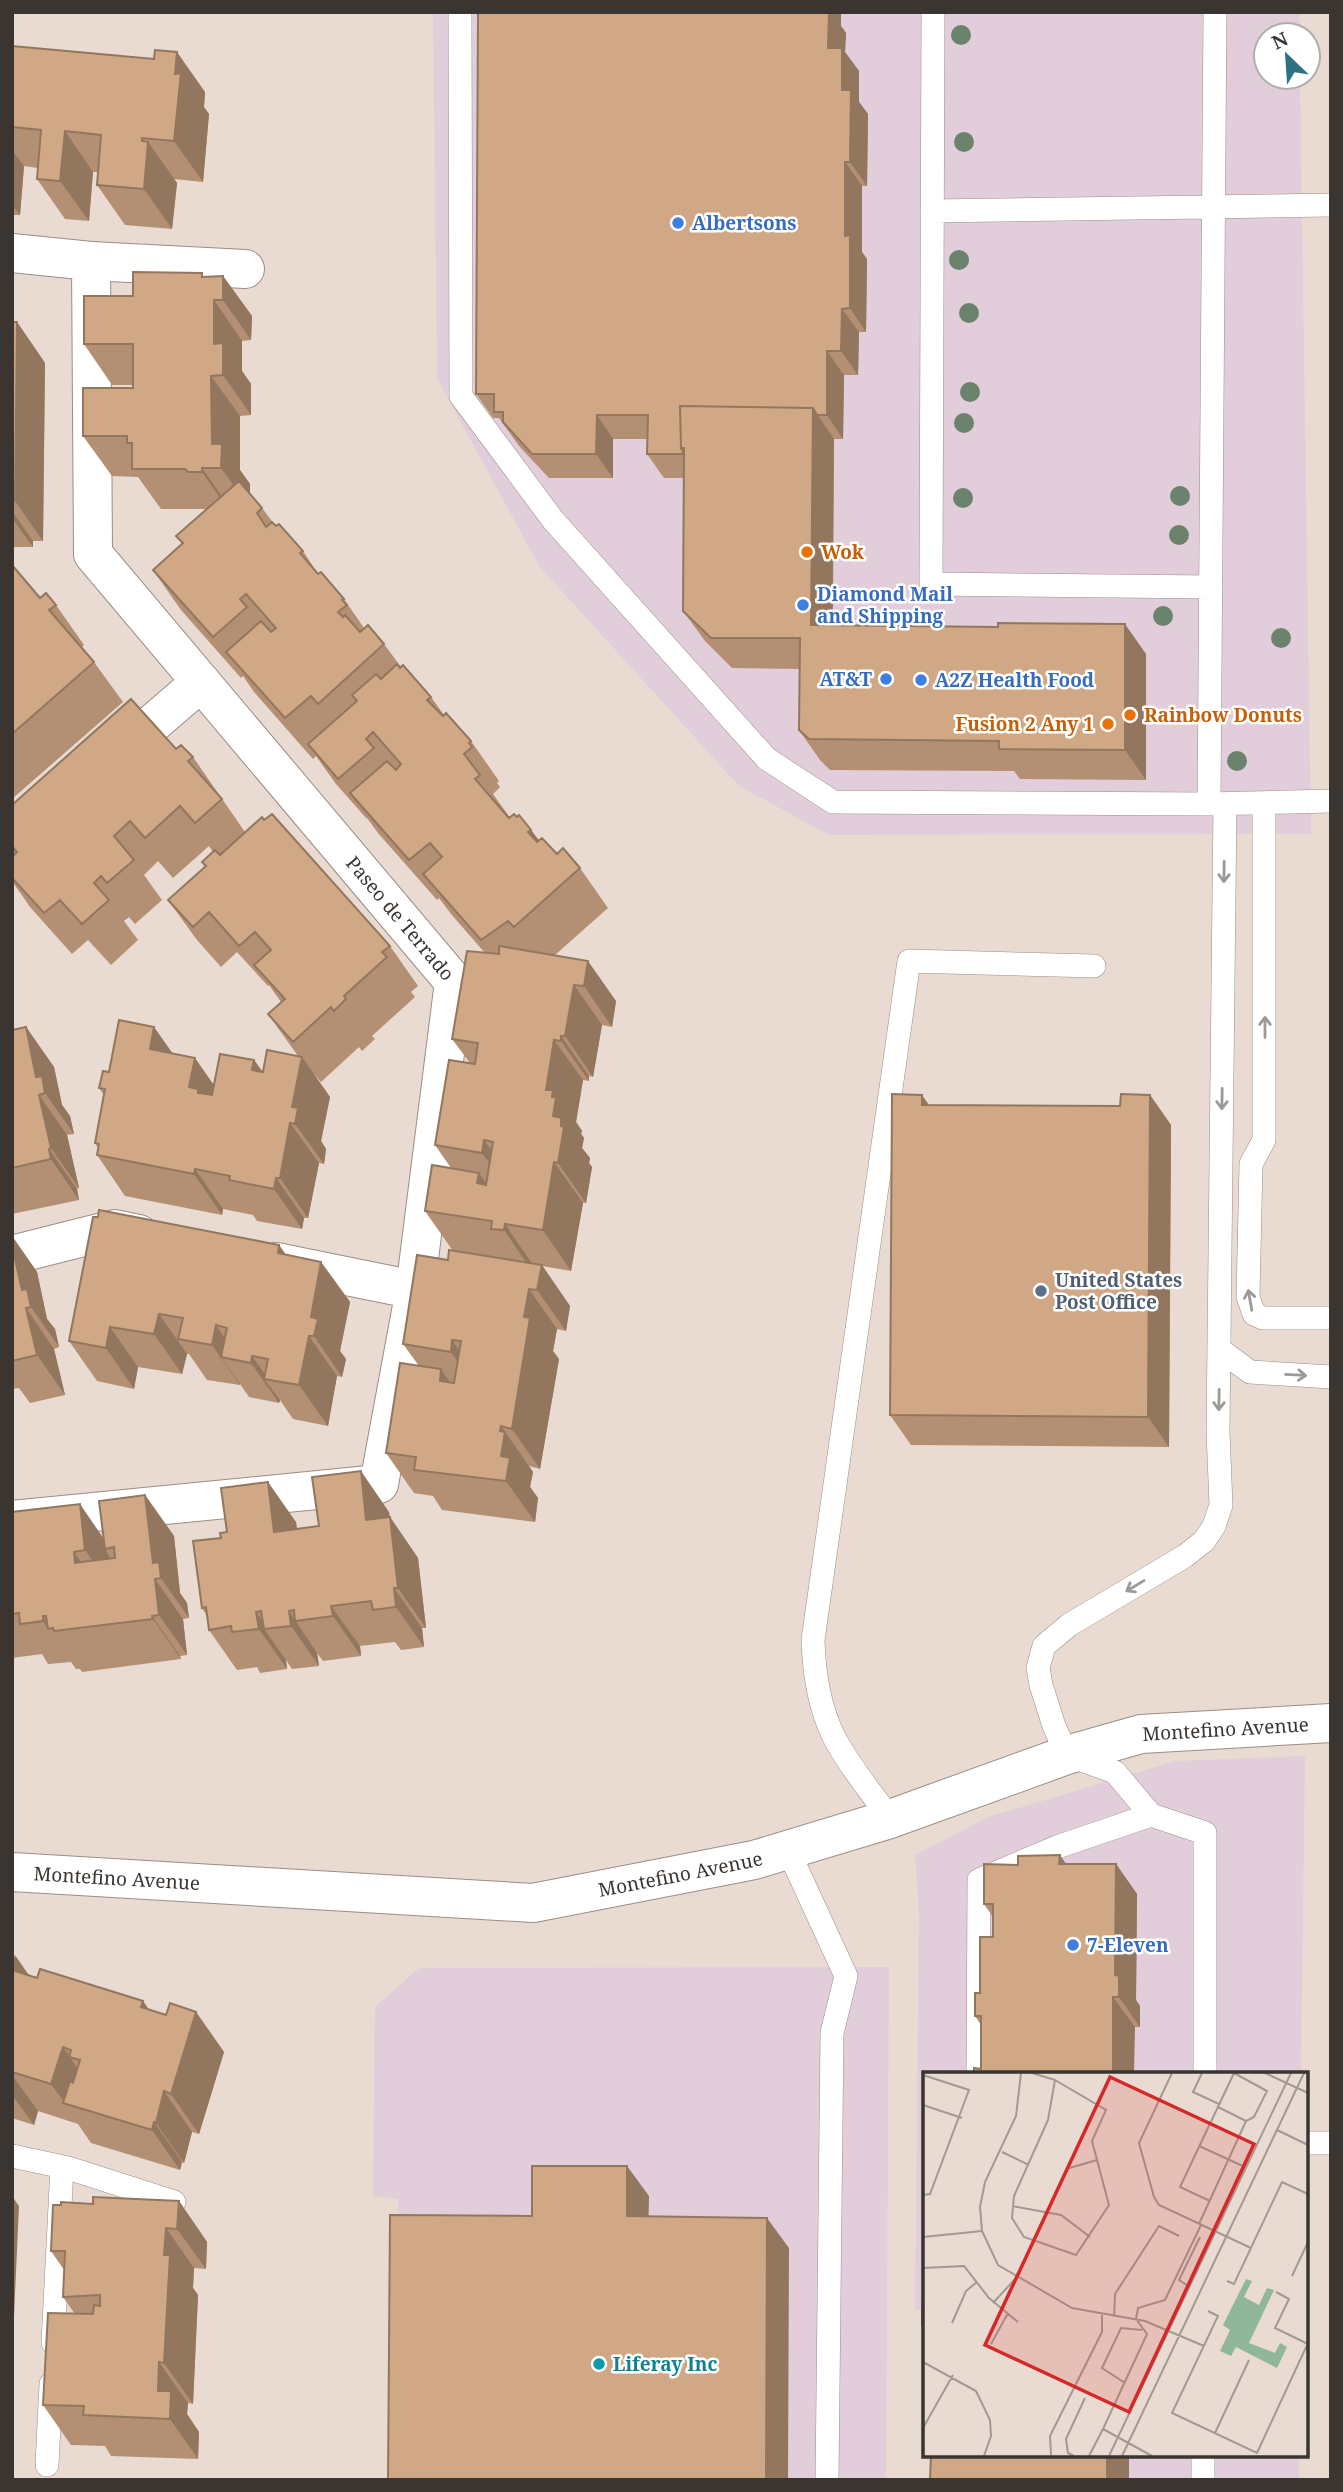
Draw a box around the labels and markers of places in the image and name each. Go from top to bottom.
place label: Albertsons [692,210,796,236]
marker: Albertsons [670,215,686,231]
place label: Wok [821,539,865,565]
marker: Wok [799,544,815,560]
place label: Diamond Mail and Shipping [817,581,953,629]
marker: Diamond Mail and Shipping [795,597,811,613]
place label: AT&T [820,666,873,692]
place label: A2Z Health Food [935,667,1095,693]
marker: AT&T [878,671,894,687]
marker: A2Z Health Food [913,672,929,688]
place label: Rainbow Donuts [1144,702,1302,728]
marker: Rainbow Donuts [1122,707,1138,723]
place label: Fusion 2 Any 1 [955,711,1094,737]
marker: Fusion 2 Any 1 [1100,716,1116,732]
place label: United States Post Office [1055,1267,1182,1315]
marker: United States Post Office [1033,1283,1049,1299]
place label: 7-Eleven [1087,1932,1169,1958]
marker: 7-Eleven [1065,1937,1081,1953]
place label: Liferay Inc [613,2351,718,2377]
marker: Liferay Inc [591,2356,607,2372]

